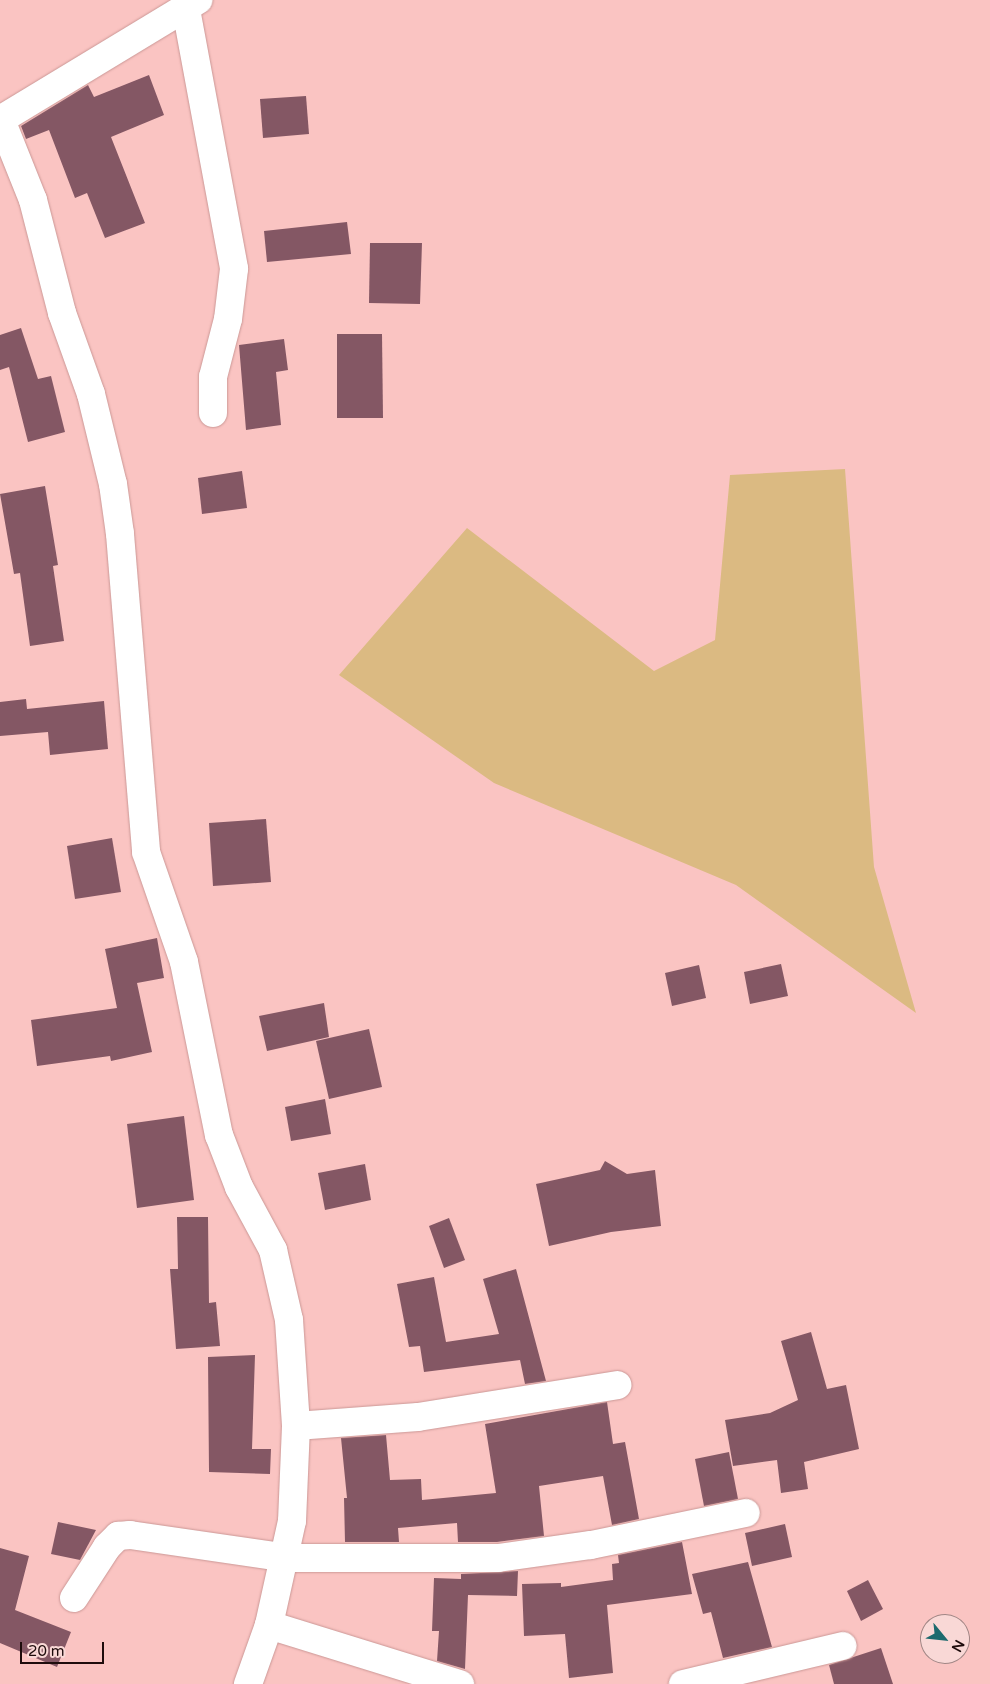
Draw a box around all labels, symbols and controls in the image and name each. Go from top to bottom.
north arrow [920,1614,970,1664]
scale bar [22,1632,106,1664]
text: N [948,1637,968,1655]
text: 20 m [28,1642,65,1660]

